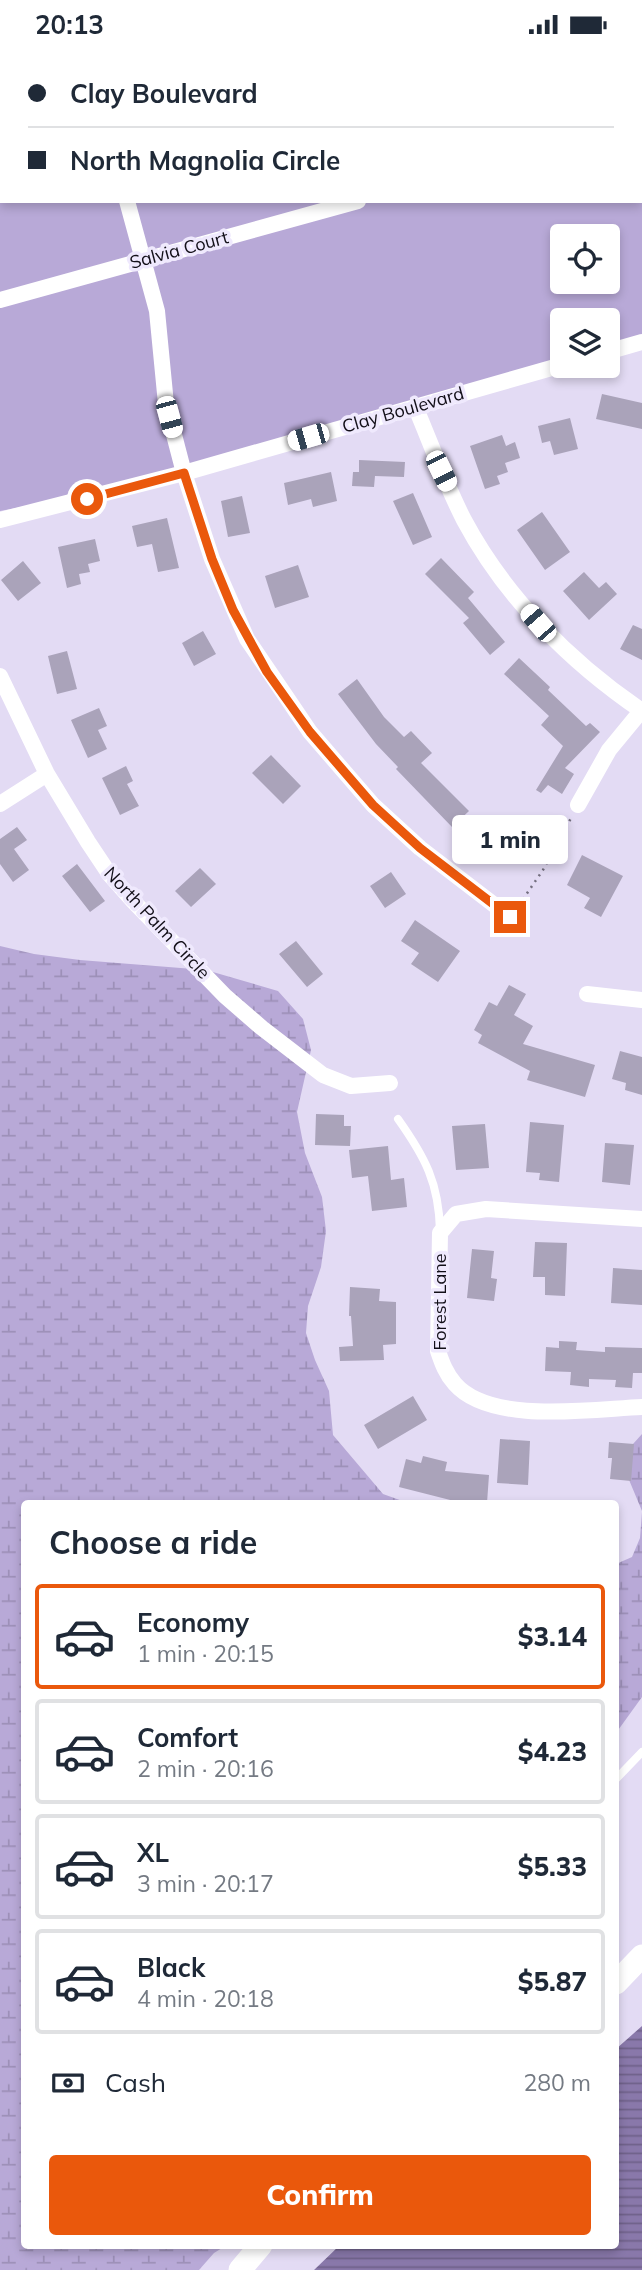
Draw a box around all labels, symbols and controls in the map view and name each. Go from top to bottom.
text: 20:13 [35,8,104,41]
text: Clay Boulevard [70,77,258,110]
text: North Magnolia Circle [70,144,340,177]
map controls [550,224,620,378]
button: locate [550,224,620,294]
street label: Salvia Court [127,225,231,274]
button: layers [550,308,620,378]
street label: Clay Boulevard [339,381,467,438]
car [154,394,185,440]
car [285,421,332,453]
car [423,448,460,494]
route start [71,483,103,515]
car [517,600,560,646]
callout: 1 min [452,815,568,865]
text: 1 min [479,825,541,854]
street label: North Palm Circle [99,862,215,984]
route end [494,901,526,933]
street label: Forest Lane [428,1253,451,1351]
text: Choose a ride [49,1522,257,1562]
icon: car [53,1605,116,1668]
text: Economy [137,1606,249,1639]
text: $3.14 [518,1620,587,1653]
text: 1 min · 20:15 [137,1639,274,1668]
icon: car [53,1720,116,1783]
text: Comfort [137,1721,238,1754]
text: $4.23 [518,1735,587,1768]
text: 2 min · 20:16 [137,1754,274,1783]
icon: car [53,1835,116,1898]
text: XL [137,1836,169,1869]
text: $5.33 [518,1850,587,1883]
text: 3 min · 20:17 [137,1869,274,1898]
icon: car [53,1950,116,2013]
text: Black [137,1951,205,1984]
text: $5.87 [518,1965,587,1998]
text: 4 min · 20:18 [137,1984,274,2013]
icon: cash [49,2064,87,2102]
text: Cash [105,2066,166,2099]
text: 280 m [523,2068,591,2097]
button: Confirm [49,2155,591,2235]

